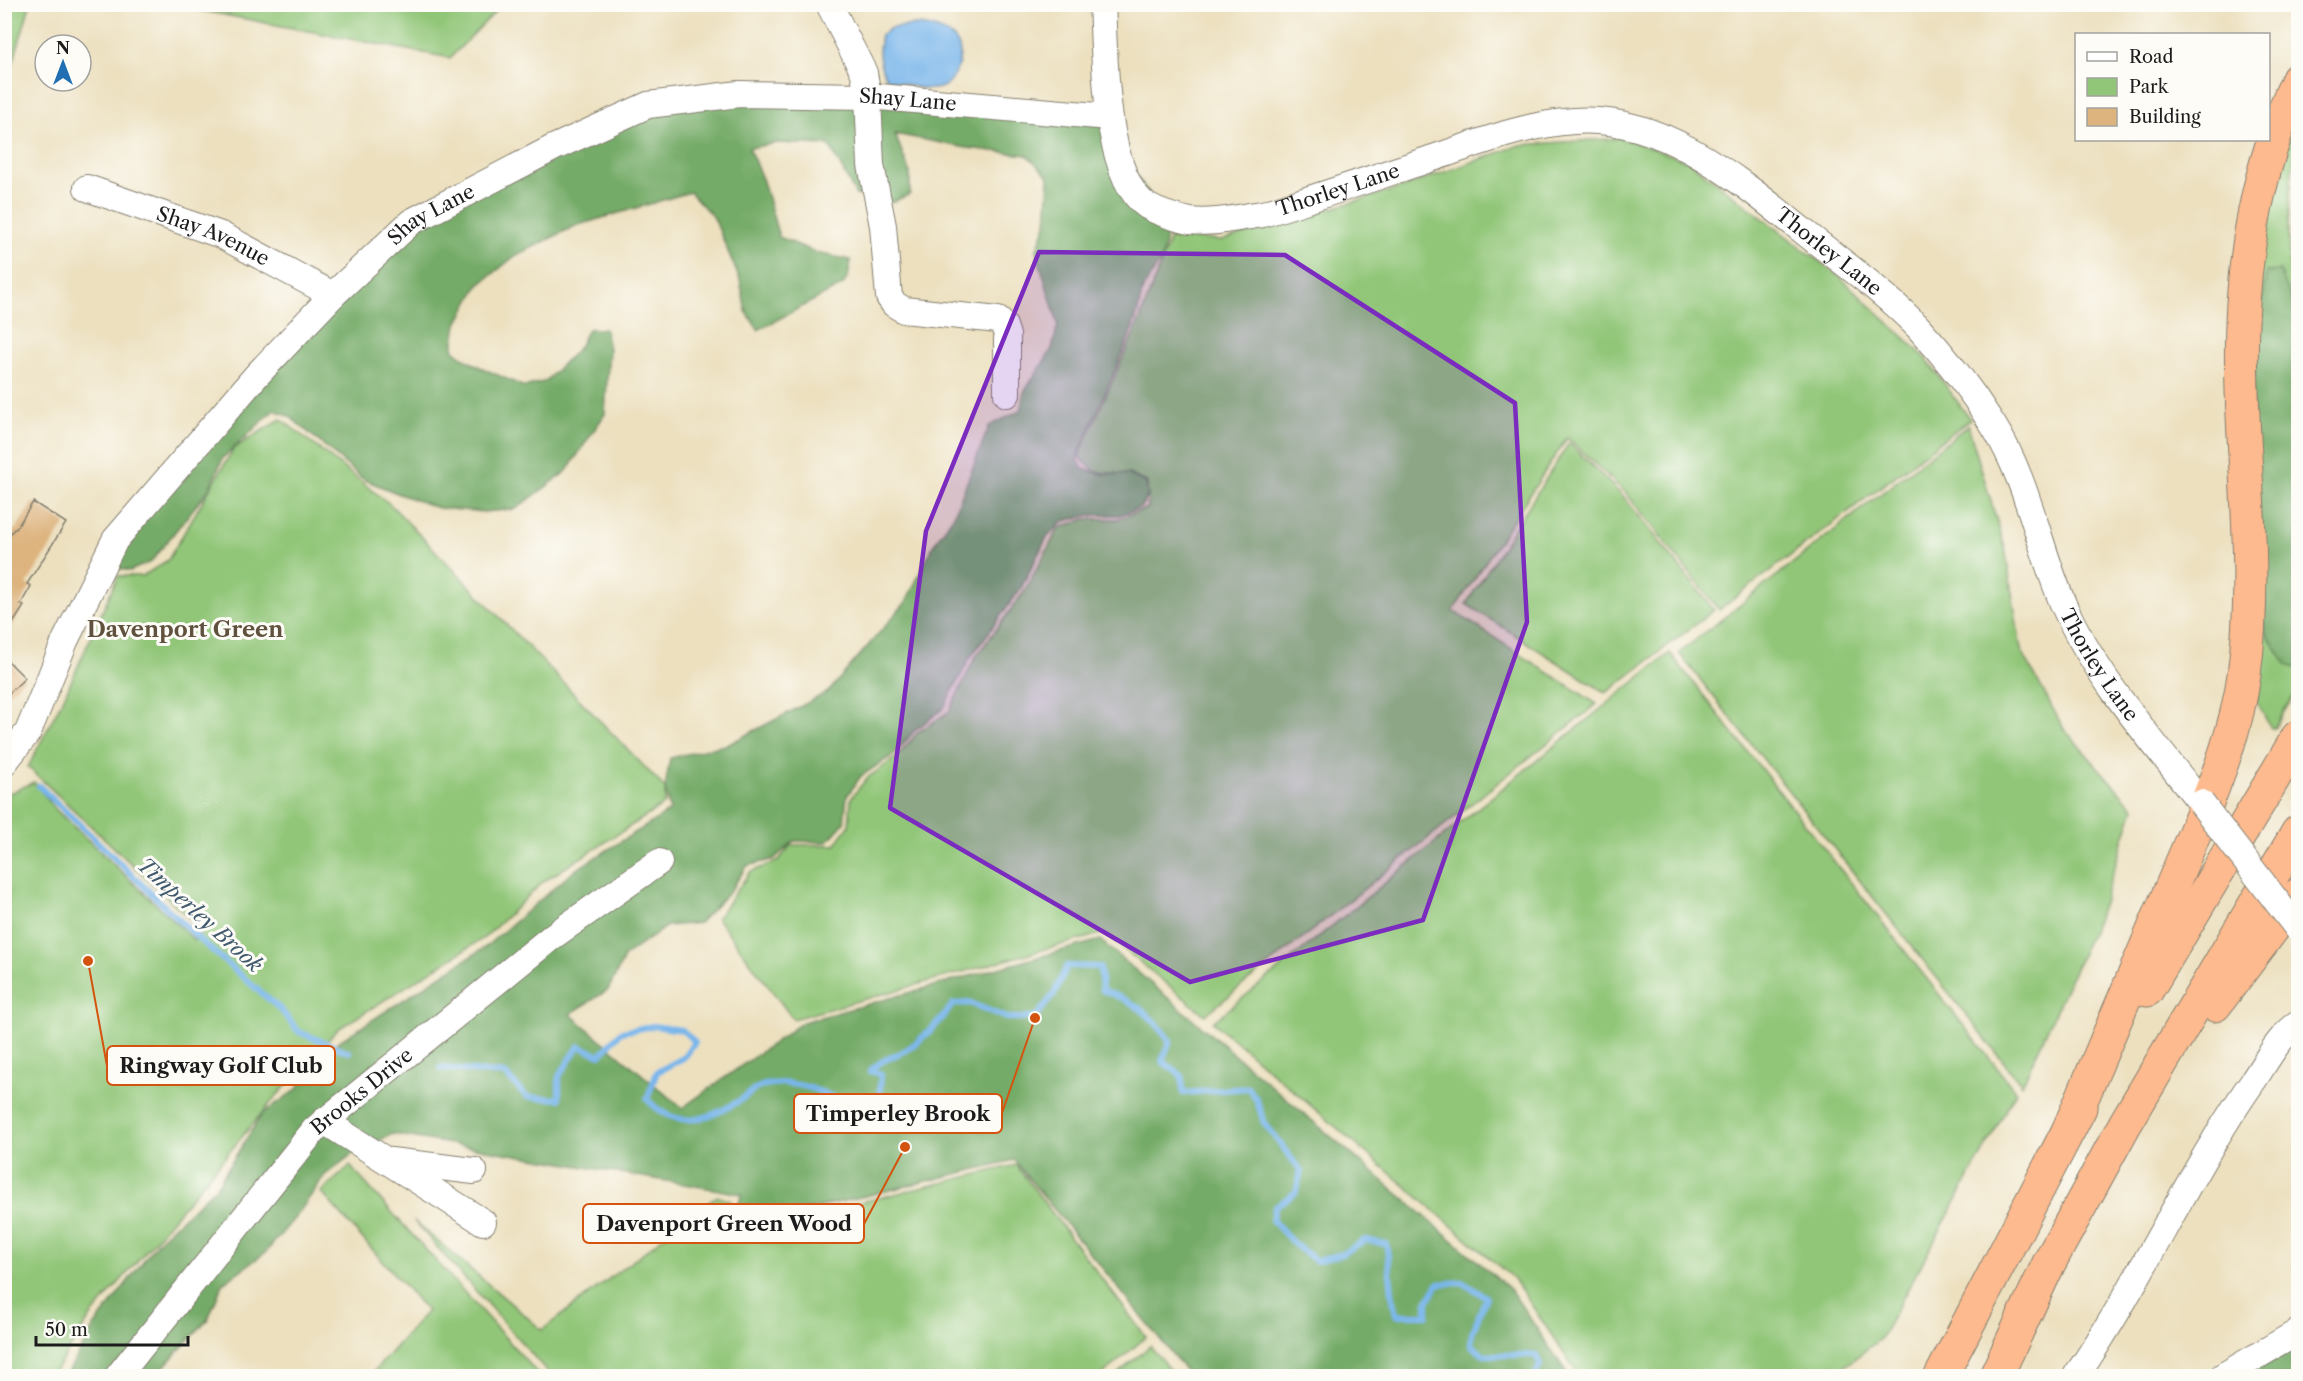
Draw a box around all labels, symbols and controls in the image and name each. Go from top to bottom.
north arrow [33,33,93,93]
legend [2075,33,2270,141]
text: N [56,38,70,58]
text: Road [2129,46,2174,68]
text: Park [2129,76,2170,98]
street label: Shay Lane [859,84,958,116]
text: Building [2129,106,2201,128]
street label: Thorley Lane [1273,158,1403,221]
street label: Shay Lane [382,179,479,250]
street label: Shay Avenue [153,201,274,271]
street label: Thorley Lane [1771,202,1887,300]
street label: Thorley Lane [2055,605,2144,726]
district label: Davenport Green [87,616,283,643]
water label: Timperley Brook [133,852,268,977]
street label: Brooks Drive [306,1043,417,1140]
callout: Ringway Golf Club [107,1046,335,1085]
text: Ringway Golf Club [119,1053,323,1078]
callout: Timperley Brook [794,1094,1002,1133]
text: Timperley Brook [806,1101,991,1126]
callout: Davenport Green Wood [583,1204,864,1243]
text: Davenport Green Wood [596,1211,852,1236]
scale bar [36,1309,188,1347]
text: 50 m [45,1319,88,1341]

